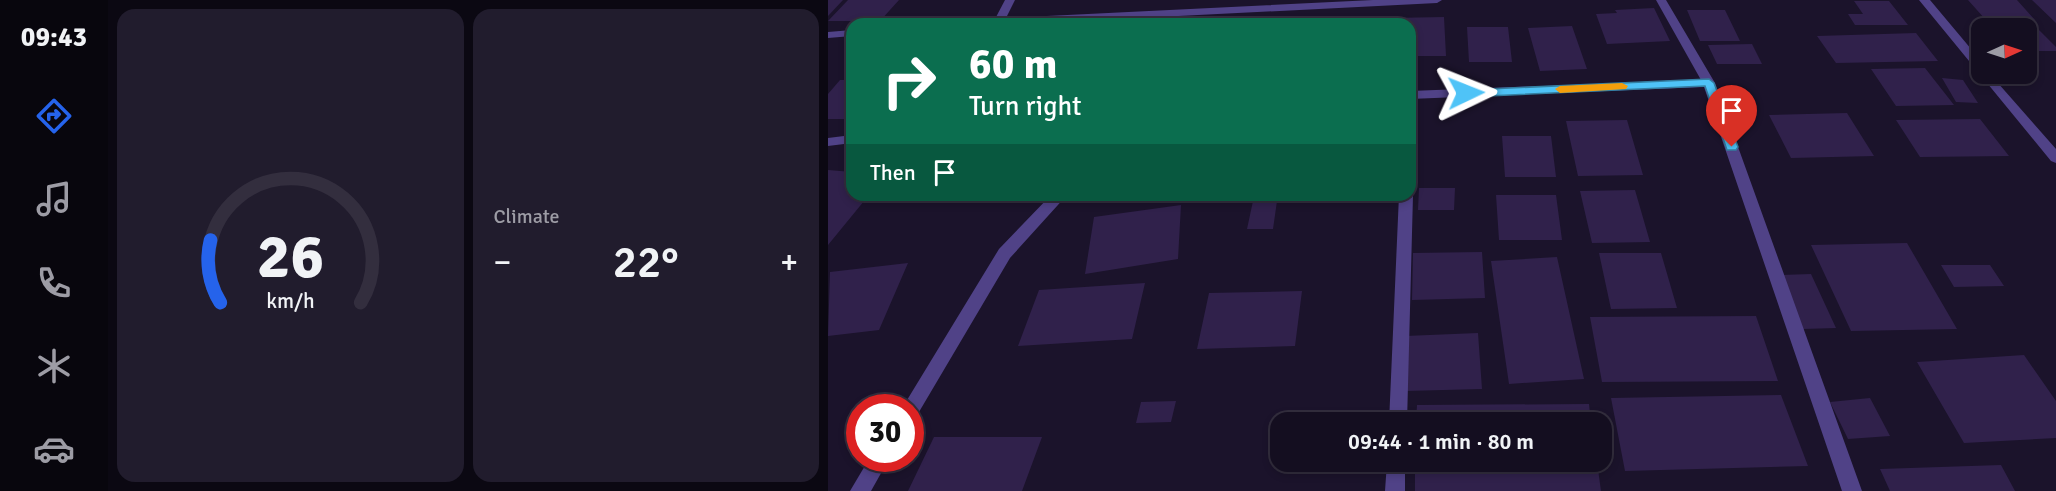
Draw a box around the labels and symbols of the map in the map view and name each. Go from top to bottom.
north arrow [1971,18,2037,84]
position arrow [1434,61,1498,125]
pin [1706,85,1757,147]
speed limit sign: 30 [846,394,924,472]

